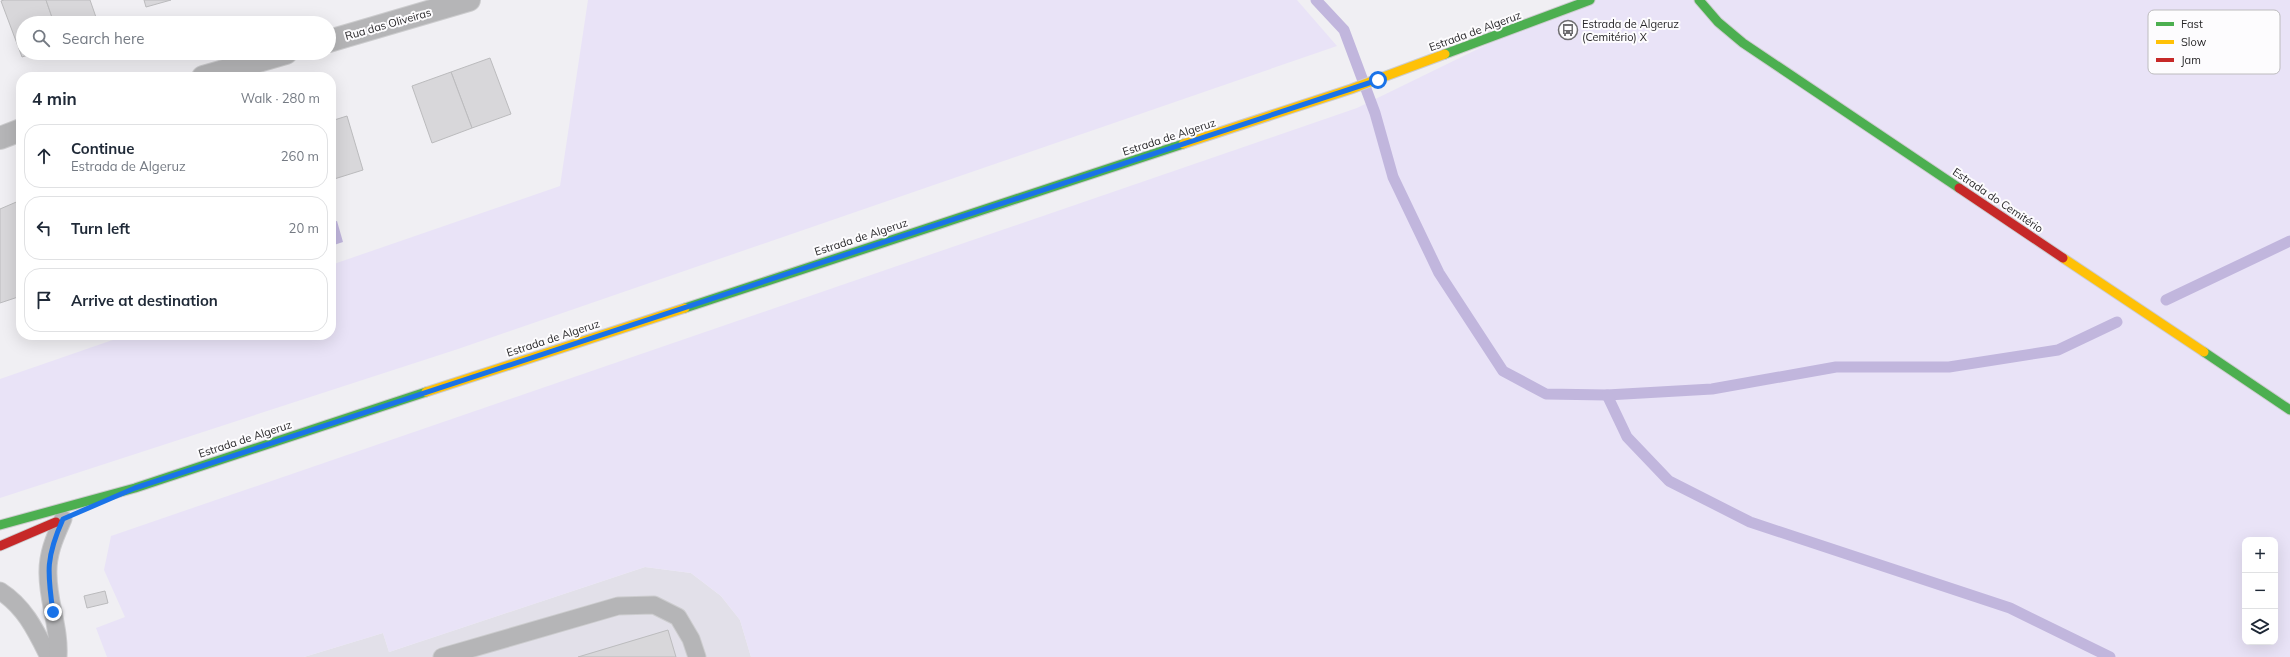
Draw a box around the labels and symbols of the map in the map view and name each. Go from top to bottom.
street label: Rua das Oliveiras [343,5,433,43]
street label: Estrada de Algeruz [1427,8,1523,54]
legend [2148,10,2280,74]
place label: Estrada de Algeruz (Cemitério) X [1582,17,1679,44]
text: Fast [2181,17,2203,31]
bus stop icon: Estrada de Algeruz (Cemitério) X [1557,19,1579,41]
text: Slow [2181,35,2207,49]
text: Jam [2181,53,2201,67]
route start [1369,71,1387,89]
street label: Estrada de Algeruz [1121,115,1218,159]
street label: Estrada do Cemitério [1950,165,2046,235]
street label: Estrada de Algeruz [813,215,910,259]
street label: Estrada de Algeruz [505,316,602,360]
street label: Estrada de Algeruz [197,417,294,461]
route end [44,603,62,621]

